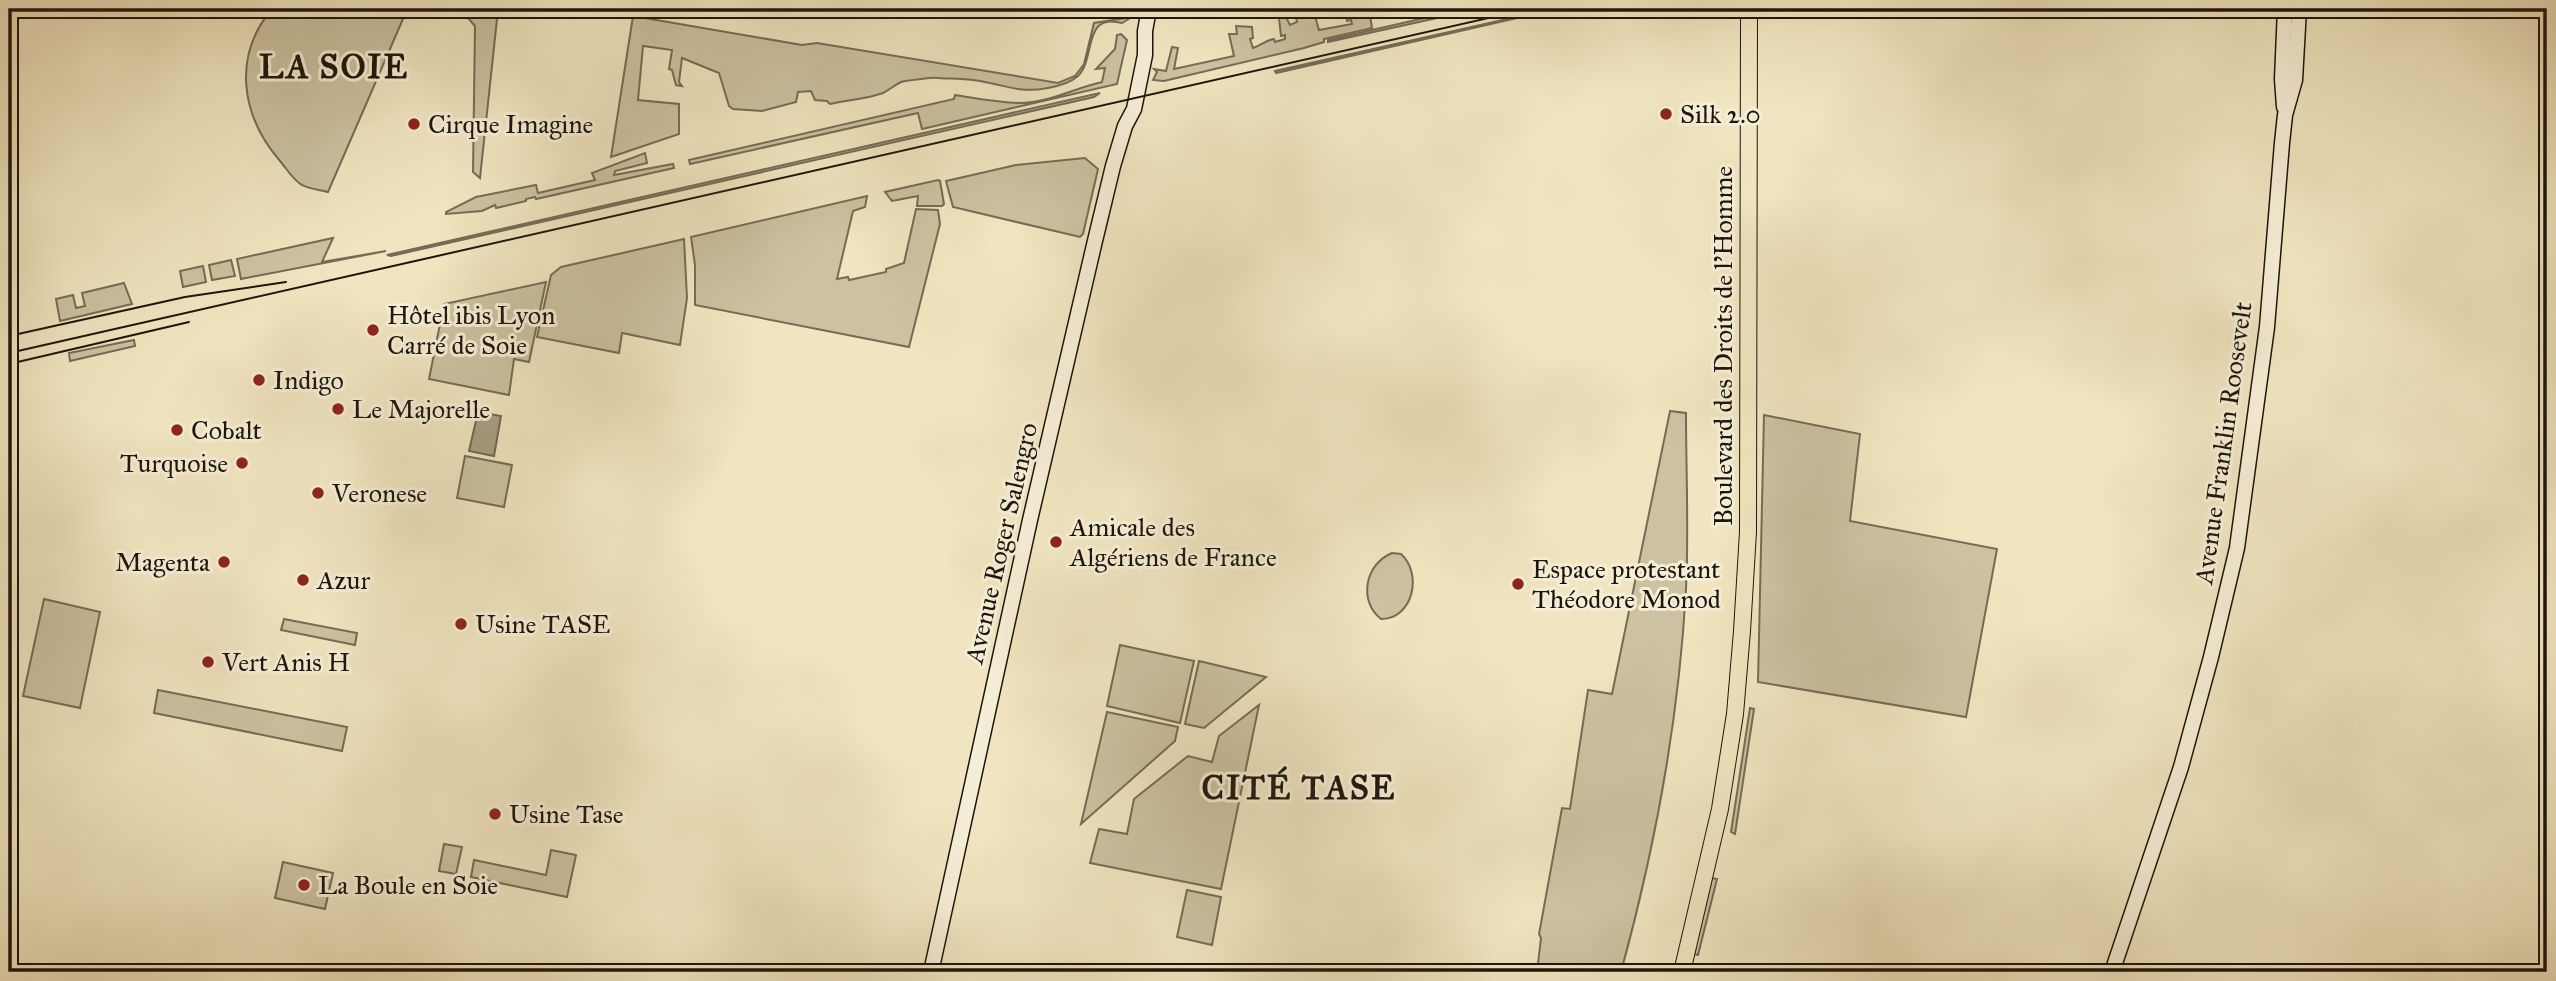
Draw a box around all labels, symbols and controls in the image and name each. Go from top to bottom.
district label: LA SOIE [259,47,409,87]
place label: Silk 2.0 [1680,98,1761,130]
marker: Silk 2.0 [1658,106,1674,122]
place label: Cirque Imagine [428,108,594,140]
marker: Cirque Imagine [406,116,422,132]
street label: Boulevard des Droits de l'Homme [1707,166,1739,526]
place label: Hôtel ibis Lyon Carré de Soie [387,299,555,361]
street label: Avenue Franklin Roosevelt [2187,300,2259,587]
marker: Hôtel ibis Lyon Carré de Soie [365,322,381,338]
place label: Indigo [273,364,344,396]
marker: Indigo [251,372,267,388]
place label: Le Majorelle [352,393,490,425]
marker: Le Majorelle [330,401,346,417]
place label: Cobalt [191,414,262,446]
street label: Avenue Roger Salengro [957,419,1044,667]
marker: Cobalt [169,422,185,438]
place label: Turquoise [120,447,228,479]
marker: Turquoise [234,455,250,471]
place label: Veronese [331,477,427,509]
marker: Veronese [310,485,326,501]
place label: Amicale des Algériens de France [1069,511,1277,573]
marker: Amicale des Algériens de France [1048,534,1064,550]
place label: Magenta [115,546,210,578]
place label: Espace protestant Théodore Monod [1532,553,1721,615]
marker: Magenta [216,554,232,570]
place label: Azur [316,564,370,596]
marker: Azur [295,572,311,588]
marker: Espace protestant Théodore Monod [1510,576,1526,592]
place label: Usine TASE [475,608,610,640]
marker: Usine TASE [453,616,469,632]
place label: Vert Anis H [221,646,350,678]
marker: Vert Anis H [200,654,216,670]
district label: CITÉ TASE [1202,766,1396,808]
place label: Usine Tase [509,798,624,830]
marker: Usine Tase [487,806,503,822]
place label: La Boule en Soie [318,869,498,901]
marker: La Boule en Soie [296,877,312,893]

